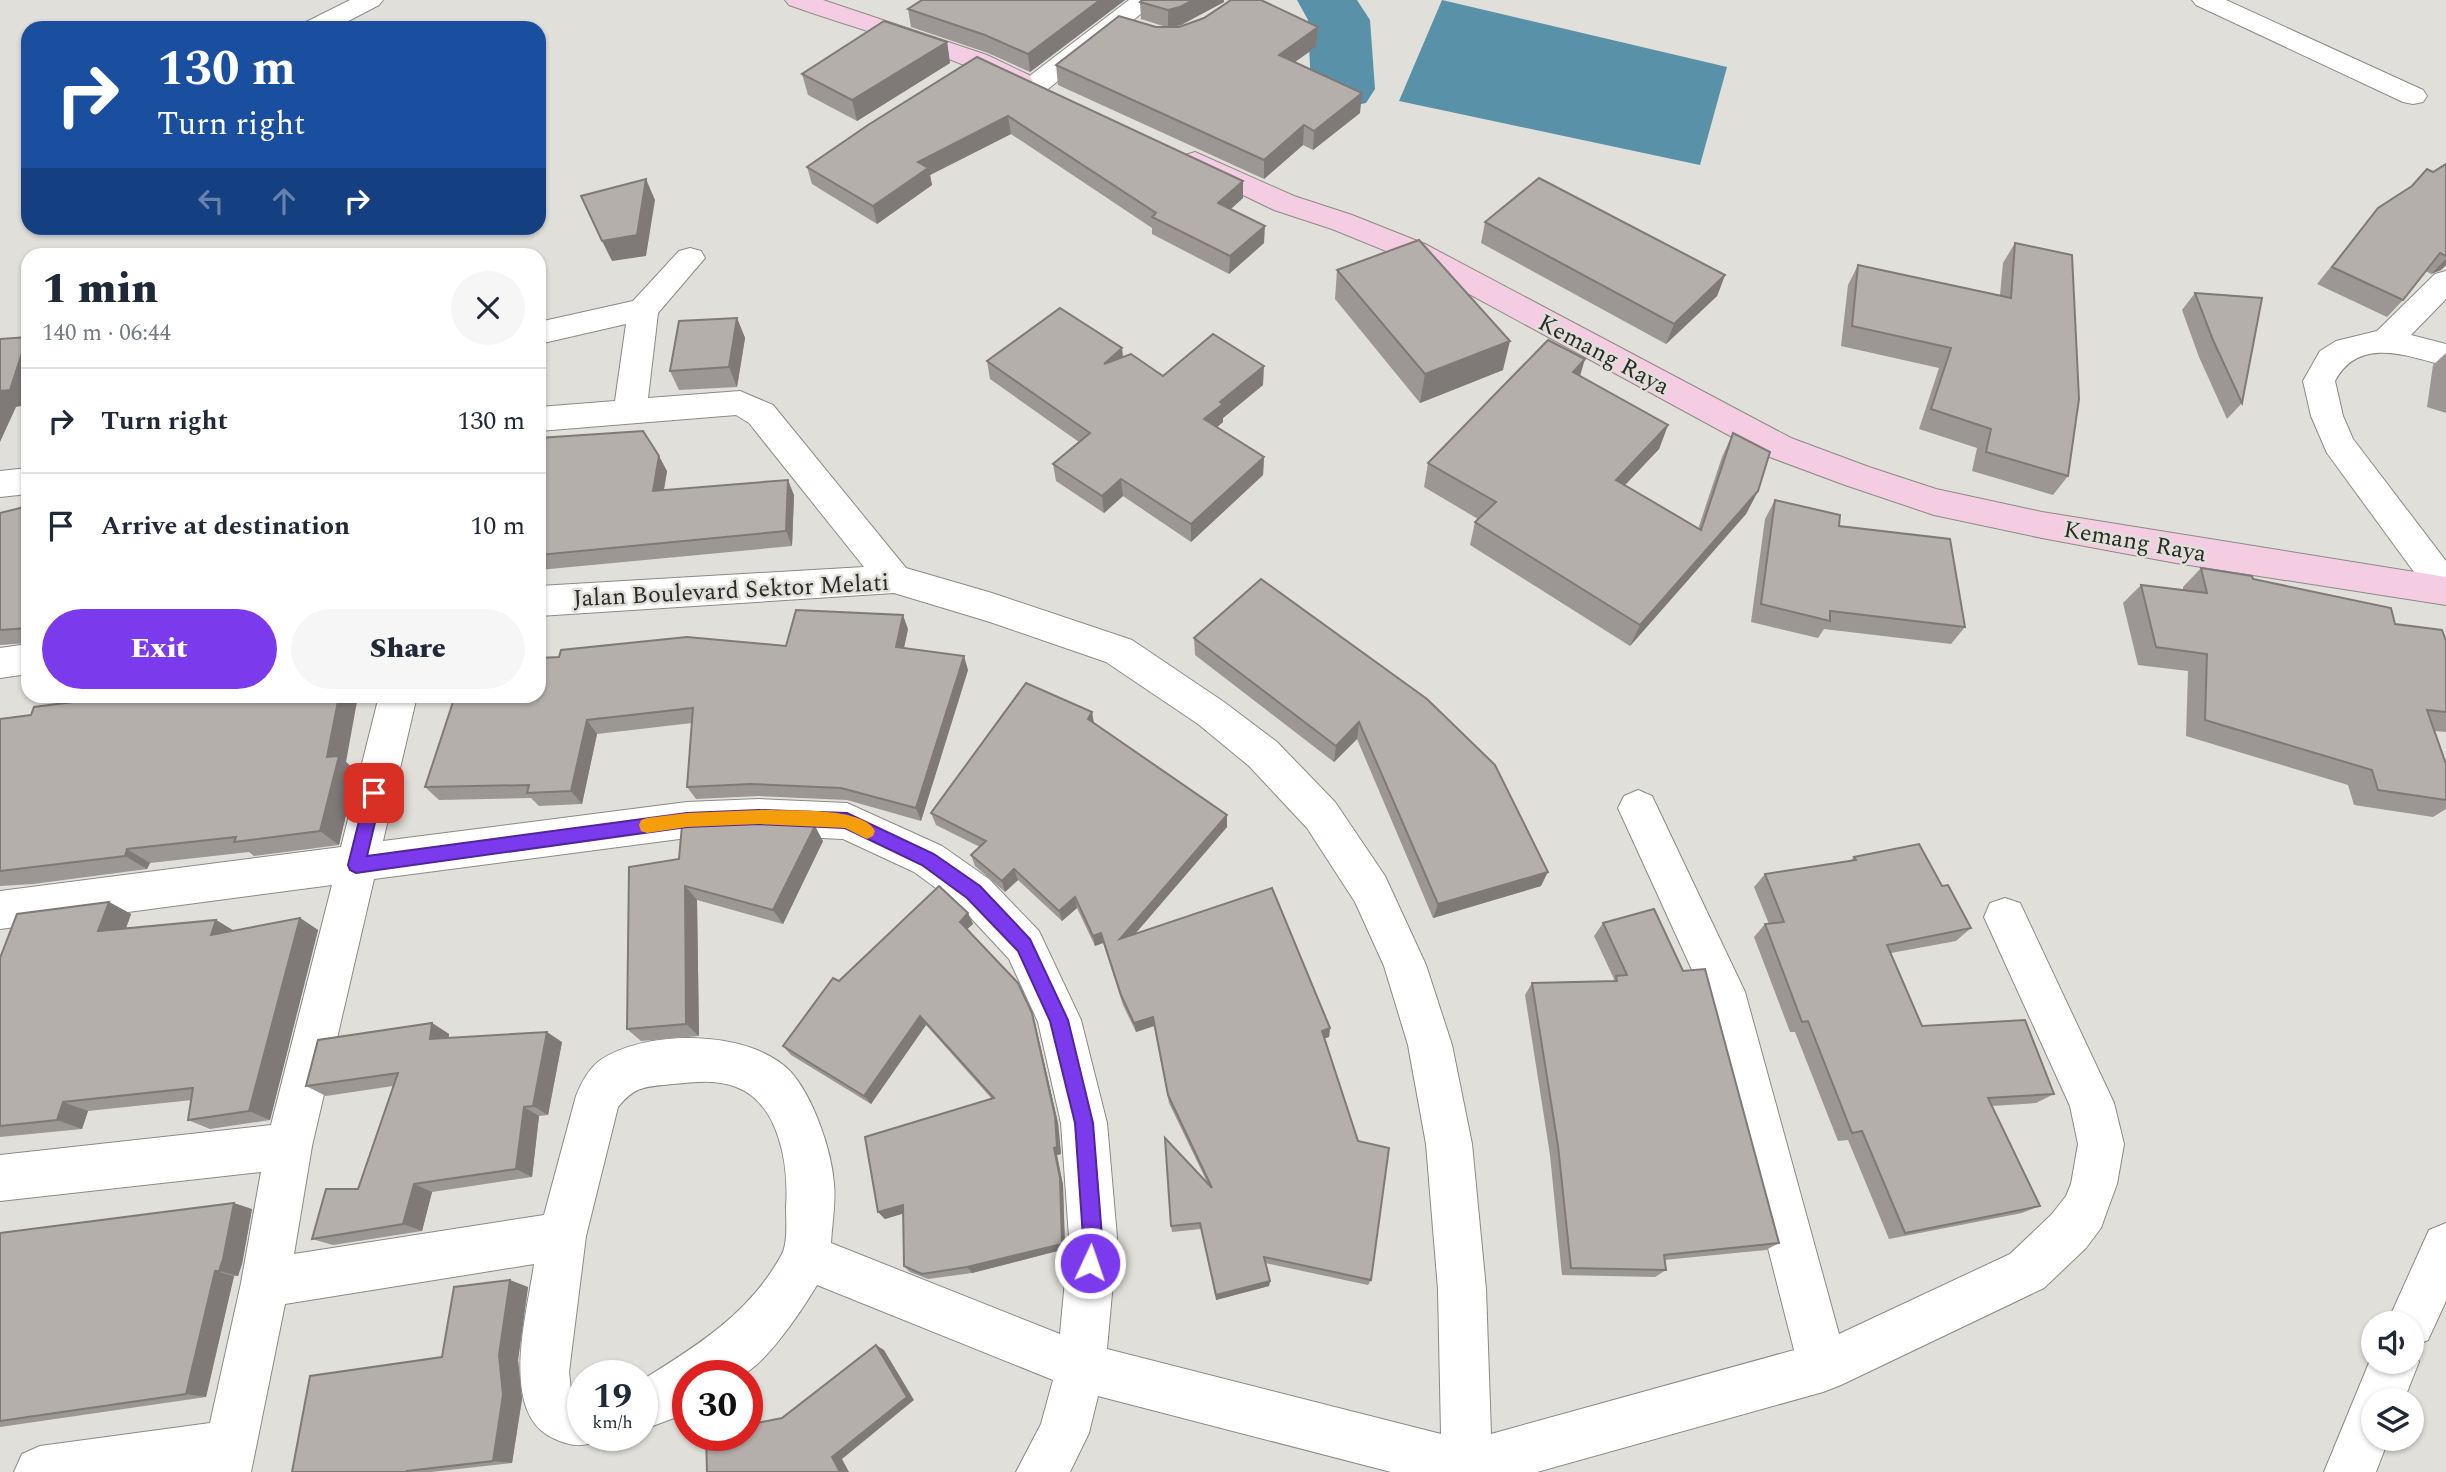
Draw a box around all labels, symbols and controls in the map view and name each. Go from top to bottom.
text: 130 m [157,32,296,107]
icon: right [42,49,133,140]
text: Turn right [157,100,305,149]
icon: left [192,182,230,220]
icon: ahead [265,182,303,220]
icon: right [338,182,376,220]
text: 1 min [42,258,158,321]
button: close [451,271,525,345]
street label: Kemang Raya [1531,305,1676,405]
text: 140 m · 06:44 [42,316,171,351]
text: Turn right [101,401,228,441]
text: 130 m [457,401,525,441]
icon: right [42,402,80,440]
text: Arrive at destination [101,506,350,546]
text: 10 m [470,506,525,546]
icon: arrive [42,507,80,545]
street label: Kemang Raya [2061,512,2209,572]
street label: Jalan Boulevard Sektor Melati [572,565,890,617]
button: Exit [42,609,277,689]
button: Share [291,609,525,689]
pin [344,763,404,823]
icon: arrive [355,774,393,812]
position arrow [1053,1226,1127,1300]
map controls [2361,1311,2424,1451]
button: sound [2361,1311,2424,1374]
speed limit sign: 30 [672,1360,763,1451]
text: 19 [593,1370,632,1423]
button: layers [2361,1388,2424,1451]
text: km/h [592,1409,633,1436]

